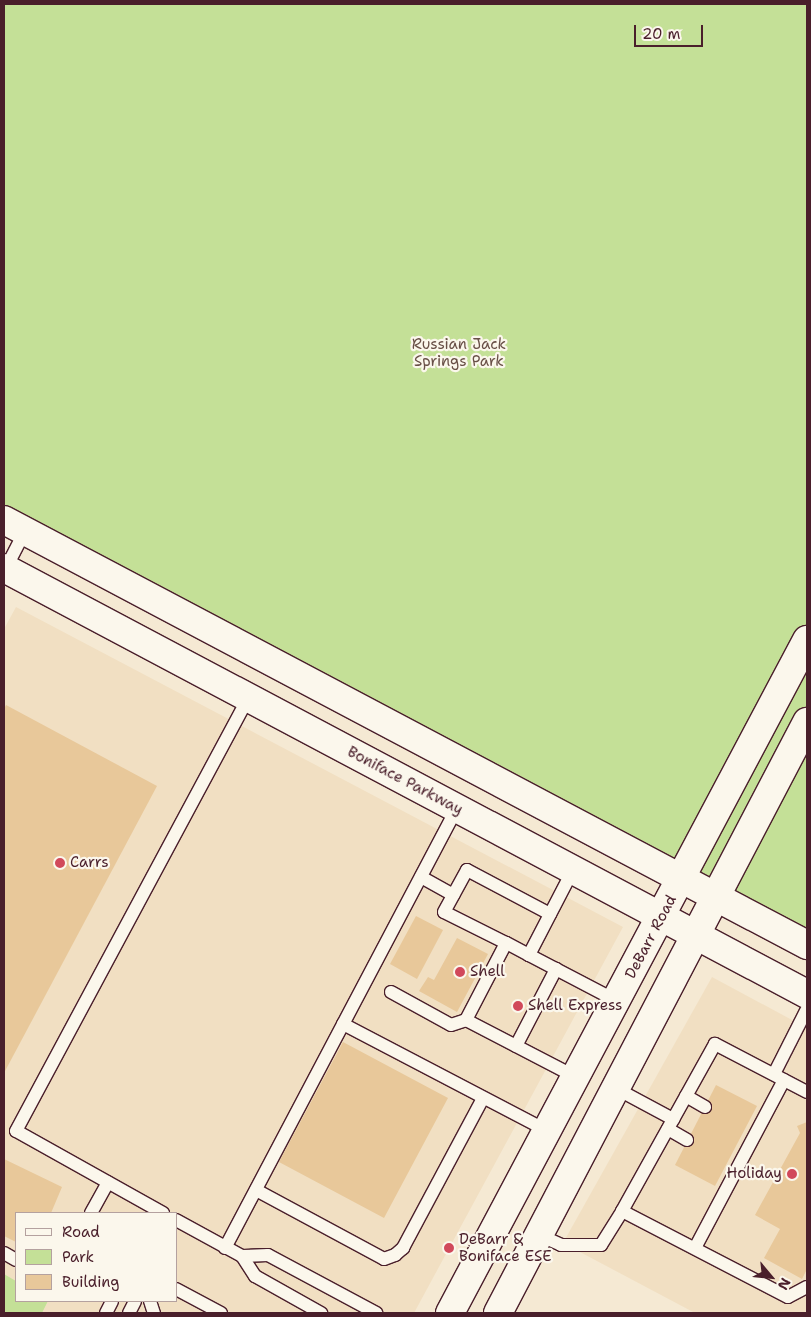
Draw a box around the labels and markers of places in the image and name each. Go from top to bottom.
place label: Carrs [70,854,109,872]
marker: Carrs [54,857,66,869]
place label: Shell [470,963,505,981]
marker: Shell [454,966,466,978]
place label: Shell Express [528,997,623,1015]
marker: Shell Express [512,1000,524,1012]
place label: Holiday [726,1165,782,1183]
marker: Holiday [786,1168,798,1180]
place label: DeBarr & Boniface ESE [459,1230,552,1265]
marker: DeBarr & Boniface ESE [443,1242,455,1254]

